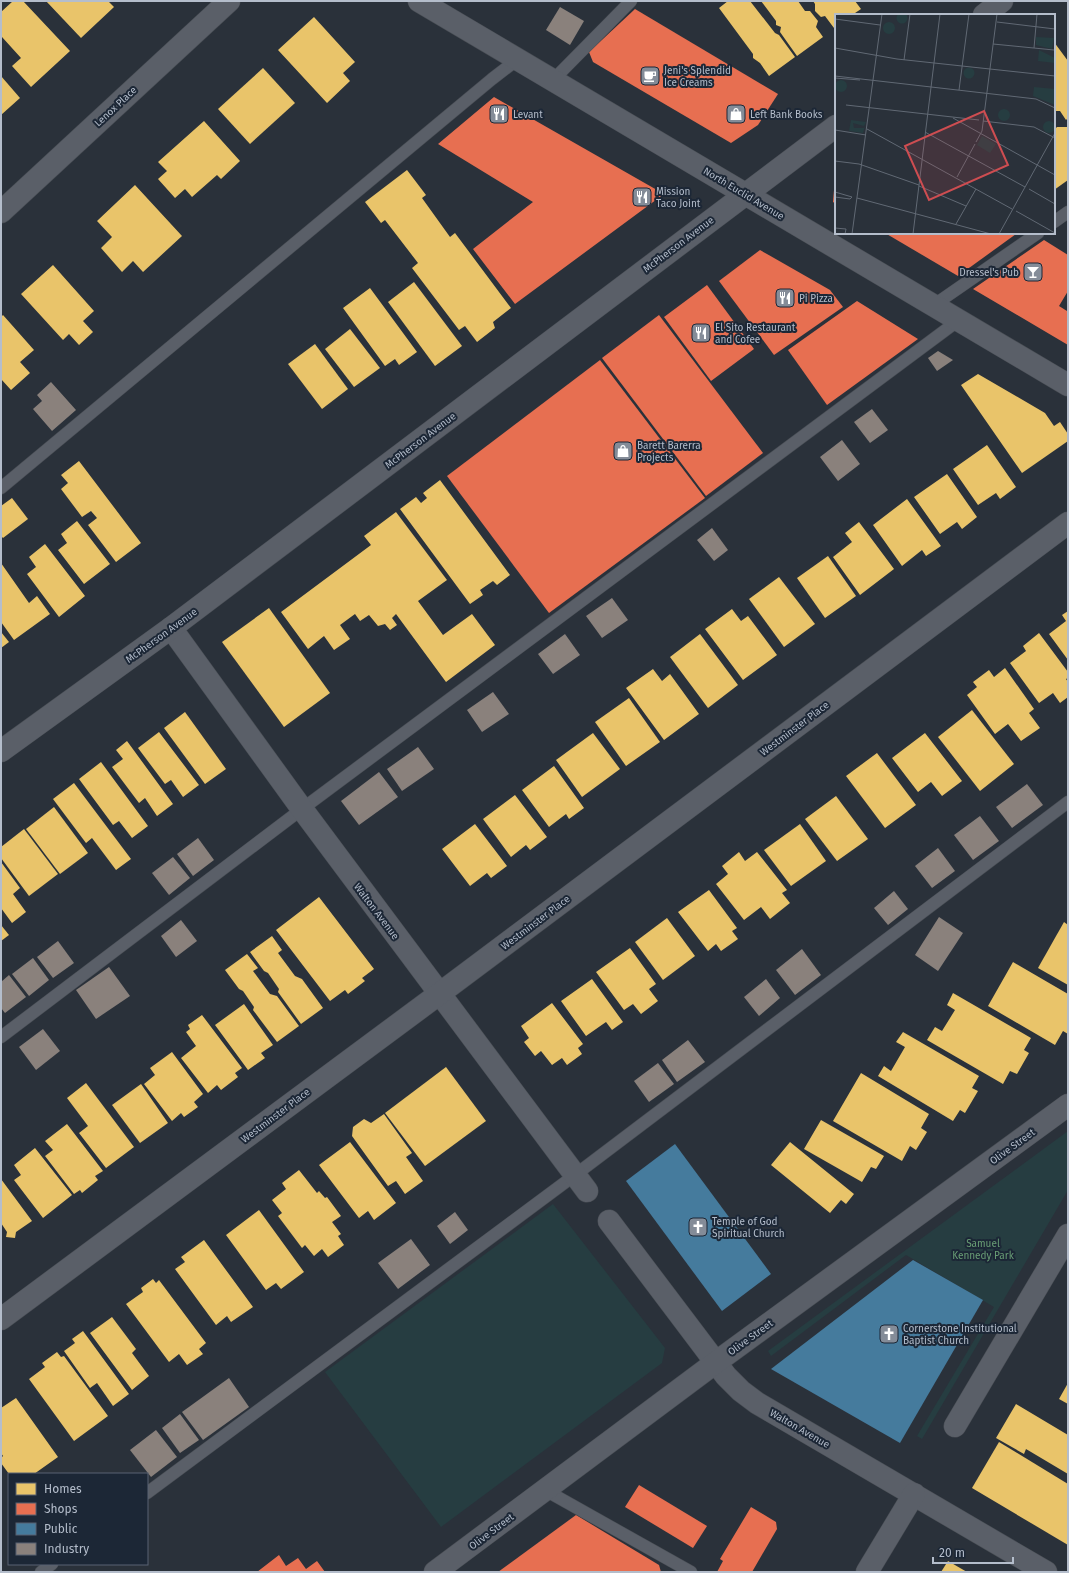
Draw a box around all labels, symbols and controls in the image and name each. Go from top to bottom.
inset map [835,14,1055,234]
cafe icon: Jeni's Splendid Ice Creams [639,65,661,87]
place label: Jeni's Splendid Ice Creams [664,65,731,89]
street label: Lenox Place [92,84,139,129]
restaurant icon: Levant [488,103,510,125]
shop icon: Left Bank Books [725,103,747,125]
place label: Levant [513,109,543,121]
place label: Left Bank Books [750,109,823,121]
street label: North Euclid Avenue [701,165,786,223]
restaurant icon: Mission Taco Joint [631,186,653,208]
place label: Mission Taco Joint [656,186,701,210]
street label: McPherson Avenue [641,214,716,275]
bar icon: Dressel's Pub [1022,261,1044,283]
place label: Dressel's Pub [959,267,1019,279]
restaurant icon: Pi Pizza [774,287,796,309]
place label: Pi Pizza [799,293,833,305]
restaurant icon: El Sito Restaurant and Cofee [690,322,712,344]
place label: El Sito Restaurant and Cofee [715,322,796,346]
street label: McPherson Avenue [383,410,458,471]
shop icon: Barett Barerra Projects [612,440,634,462]
place label: Barett Barerra Projects [637,440,701,464]
street label: McPherson Avenue [124,606,200,666]
street label: Westminster Place [758,699,831,759]
street label: Walton Avenue [351,881,401,942]
street label: Westminster Place [499,893,572,953]
street label: Westminster Place [239,1086,312,1146]
street label: Olive Street [988,1126,1038,1167]
church icon: Temple of God Spiritual Church [687,1216,709,1238]
place label: Temple of God Spiritual Church [712,1216,785,1240]
park label: Samuel Kennedy Park [952,1238,1015,1262]
street label: Olive Street [726,1317,776,1358]
church icon: Cornerstone Institutional Baptist Church [878,1323,900,1345]
place label: Cornerstone Institutional Baptist Church [903,1323,1017,1347]
street label: Walton Avenue [767,1407,832,1451]
legend [8,1473,148,1565]
text: Homes [44,1482,82,1496]
text: Shops [44,1502,78,1516]
street label: Olive Street [467,1511,517,1552]
text: Public [44,1522,78,1536]
scale bar [933,1539,1013,1565]
text: Industry [44,1542,89,1556]
text: 20 m [939,1546,965,1560]

